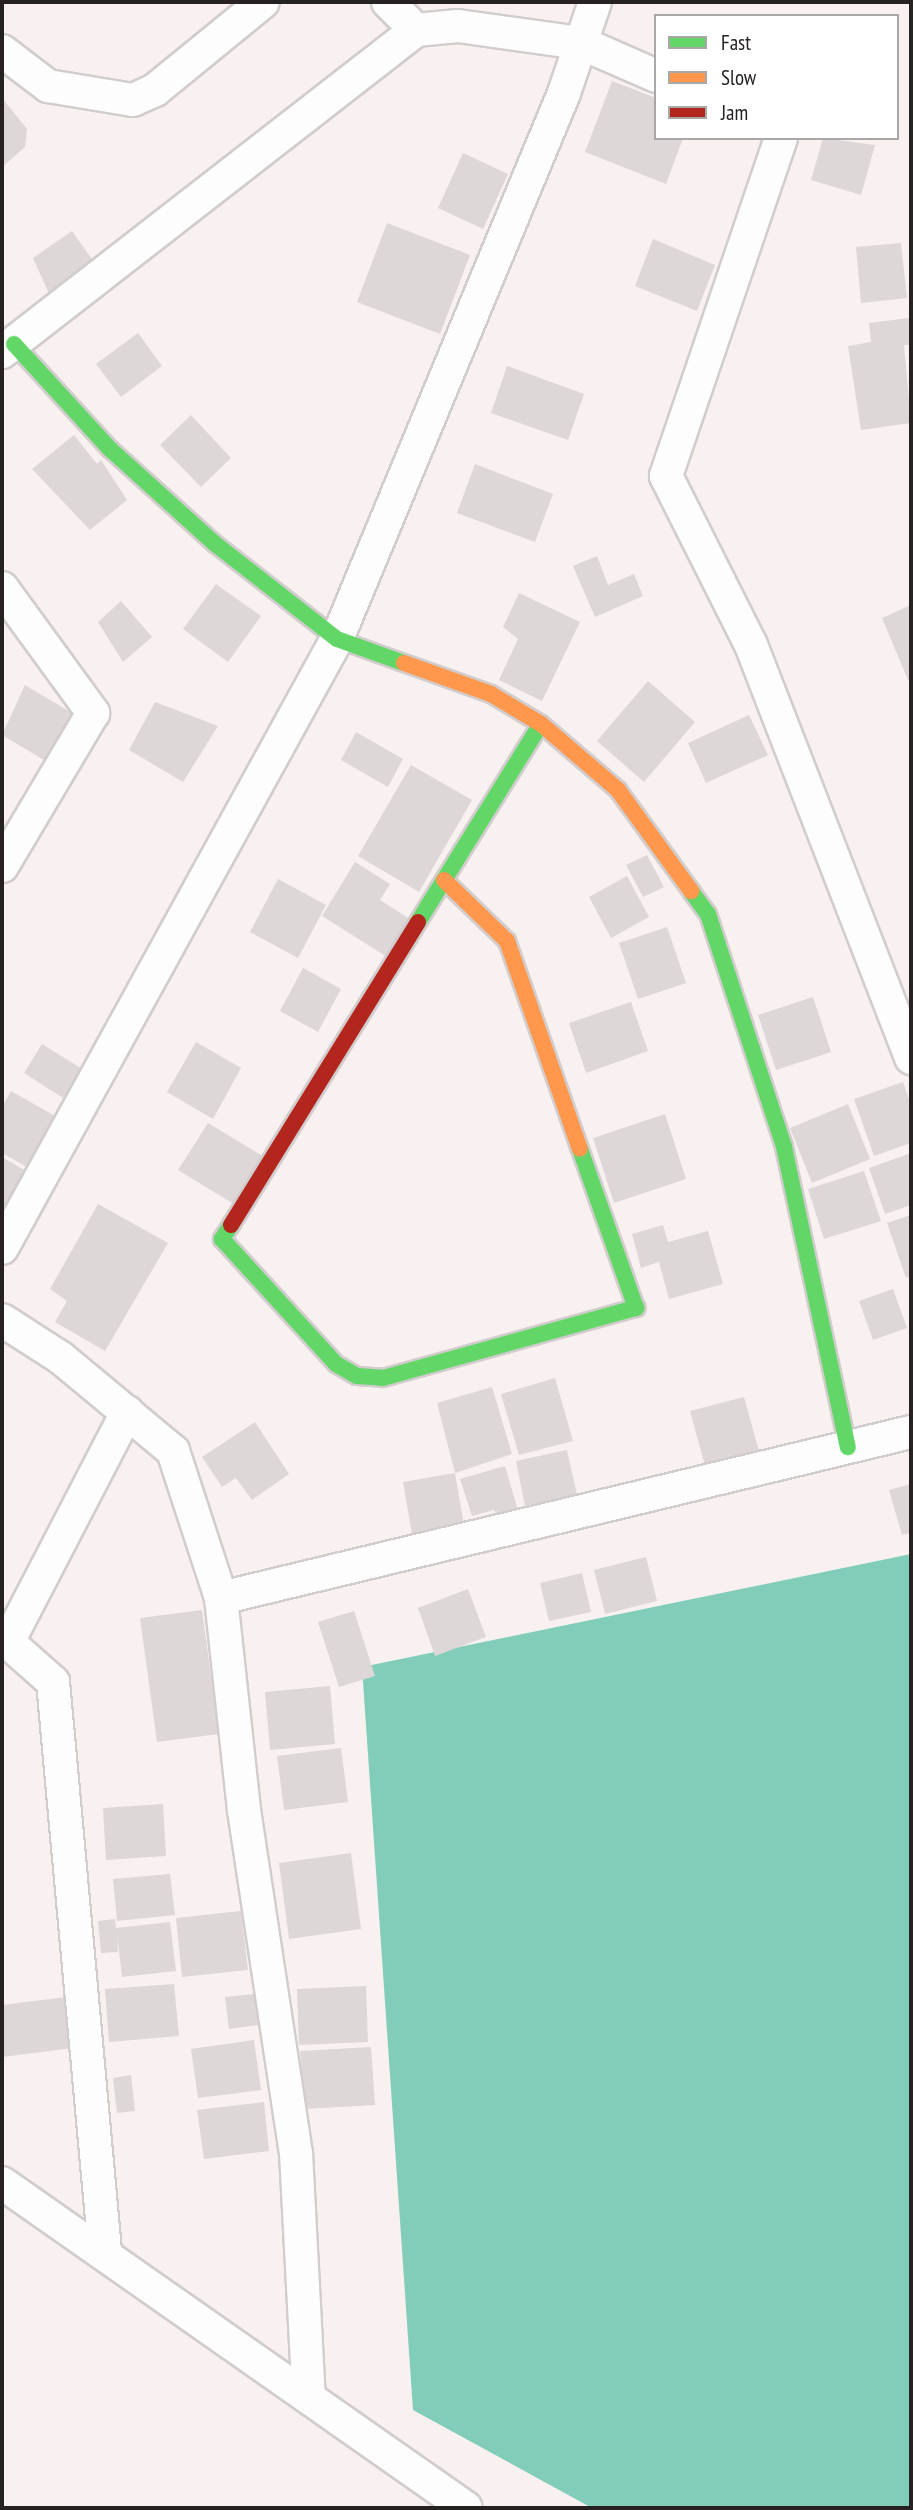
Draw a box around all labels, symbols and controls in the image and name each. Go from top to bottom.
legend [654,14,899,140]
text: Fast [721,29,751,56]
text: Slow [721,64,756,91]
text: Jam [721,99,748,126]

